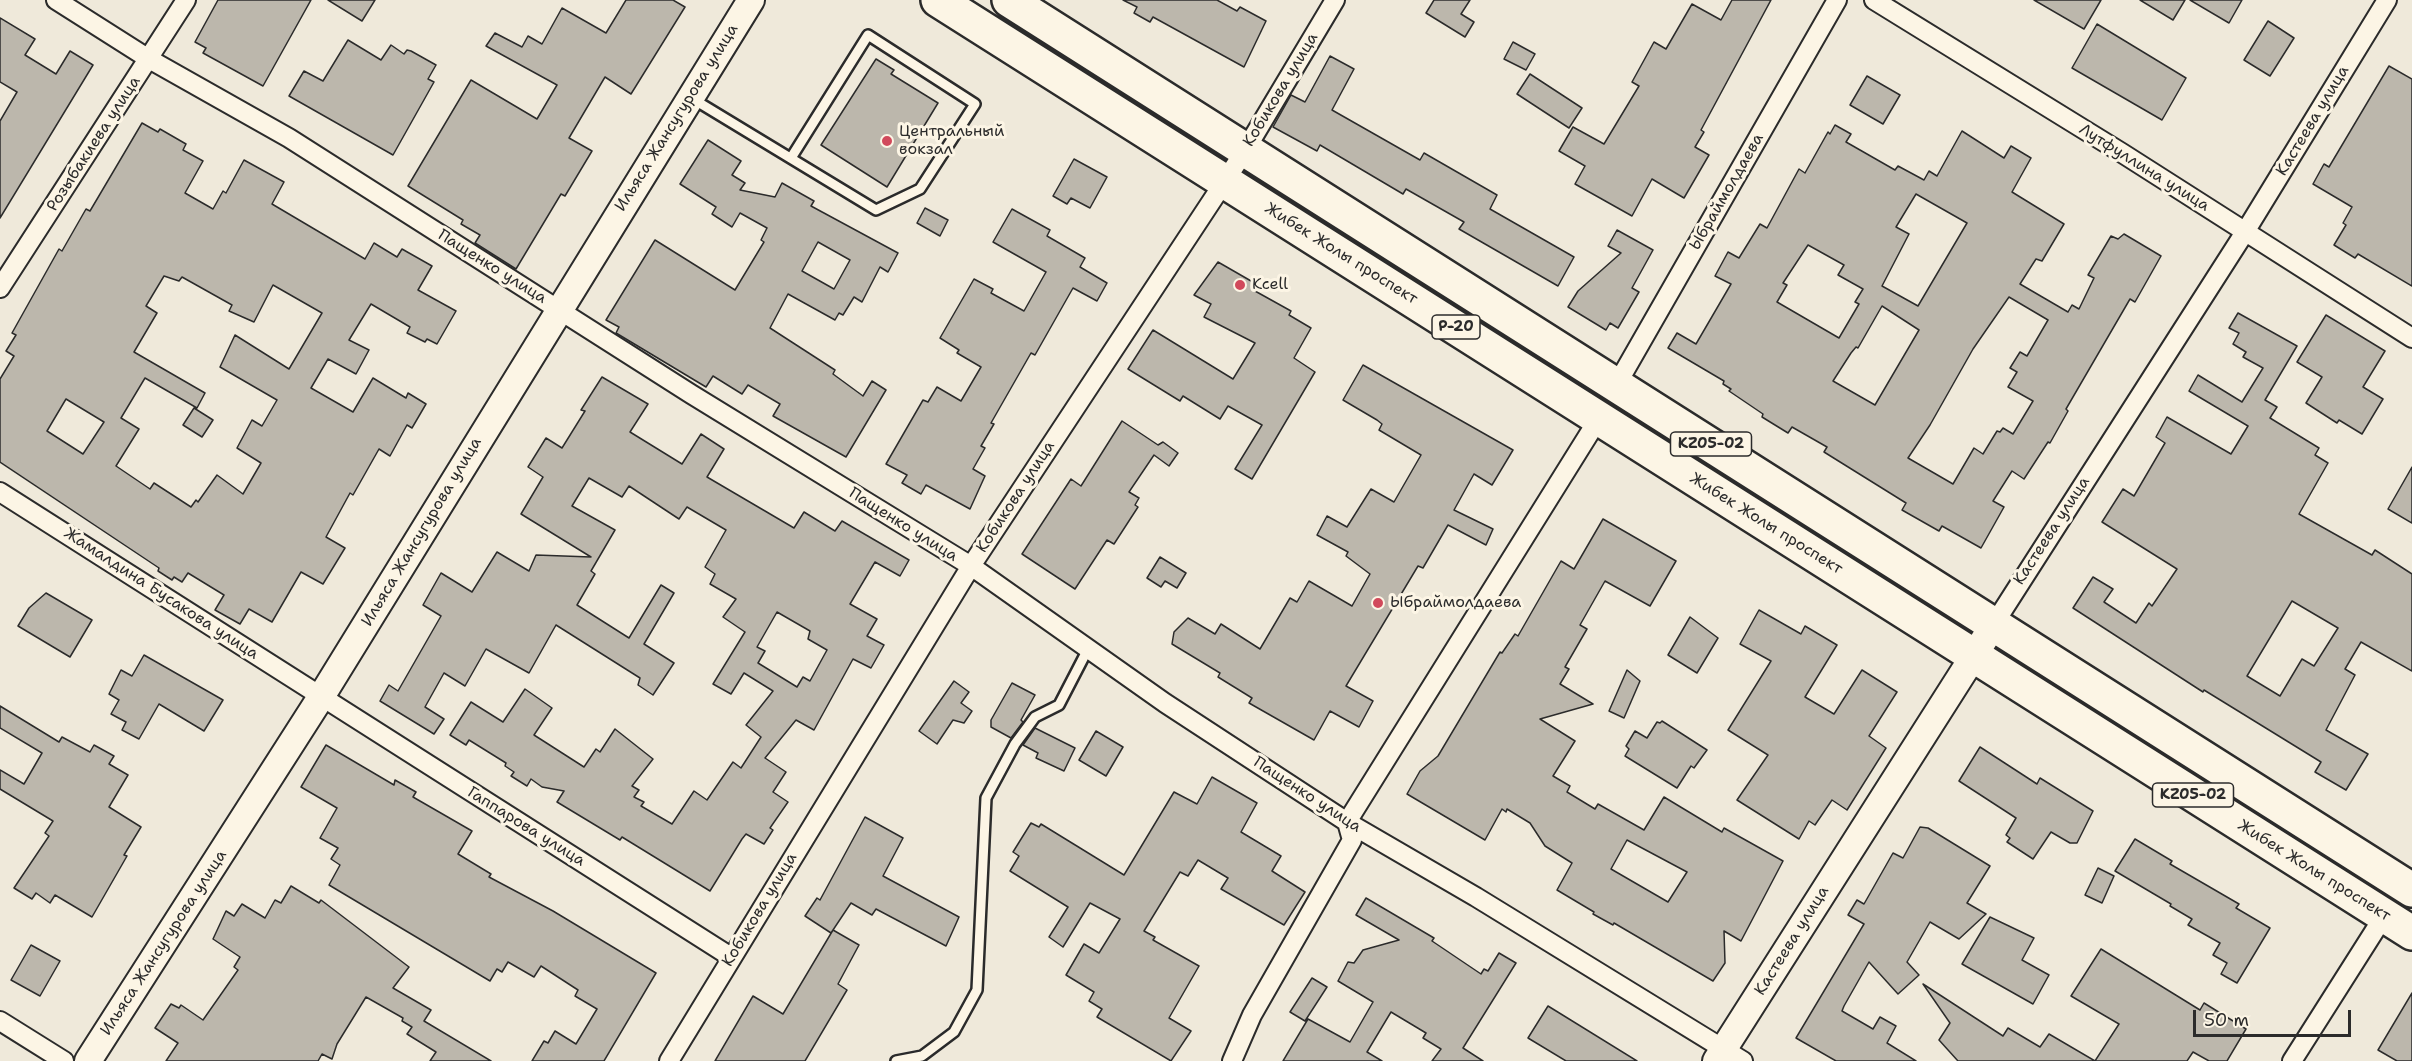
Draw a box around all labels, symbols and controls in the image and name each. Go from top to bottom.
street label: Ильяса Жансугурова улица [611,21,743,215]
street label: Кобикова улица [1239,30,1323,150]
street label: Кастеева улица [2273,62,2353,180]
street label: Розыбакиева улица [43,73,145,215]
street label: Лутфуллина улица [2075,120,2213,216]
place label: Центральный вокзал [899,122,1004,160]
street label: Ыбраймолдаева [1686,130,1768,254]
marker: Центральный вокзал [880,134,894,148]
street label: Жибек Жолы проспект [1261,199,1421,309]
street label: Пащенко улица [434,226,550,308]
place label: Kcell [1252,275,1288,295]
marker: Kcell [1233,278,1247,292]
road number: Р-20 [1432,315,1480,339]
road number: KZ05-02 [1670,432,1752,456]
street label: Ильяса Жансугурова улица [358,434,486,630]
street label: Кобикова улица [973,438,1059,556]
street label: Жибек Жолы проспект [1686,469,1846,579]
street label: Кастеева улица [2010,473,2094,589]
street label: Пащенко улица [845,484,961,566]
street label: Жамалдина Бусакова улица [60,524,262,664]
place label: Ыбраймолдаева [1390,593,1521,613]
marker: Ыбраймолдаева [1371,596,1385,610]
street label: Пащенко улица [1250,753,1364,837]
street label: Гаппарова улица [464,783,588,871]
road number: KZ05-02 [2152,783,2234,807]
street label: Жибек Жолы проспект [2234,816,2394,926]
street label: Ильяса Жансугурова улица [97,847,231,1039]
street label: Кобикова улица [718,850,802,970]
street label: Кастеева улица [1751,883,1833,999]
scale bar [2196,998,2354,1036]
text: 50 m [2204,1008,2249,1032]

